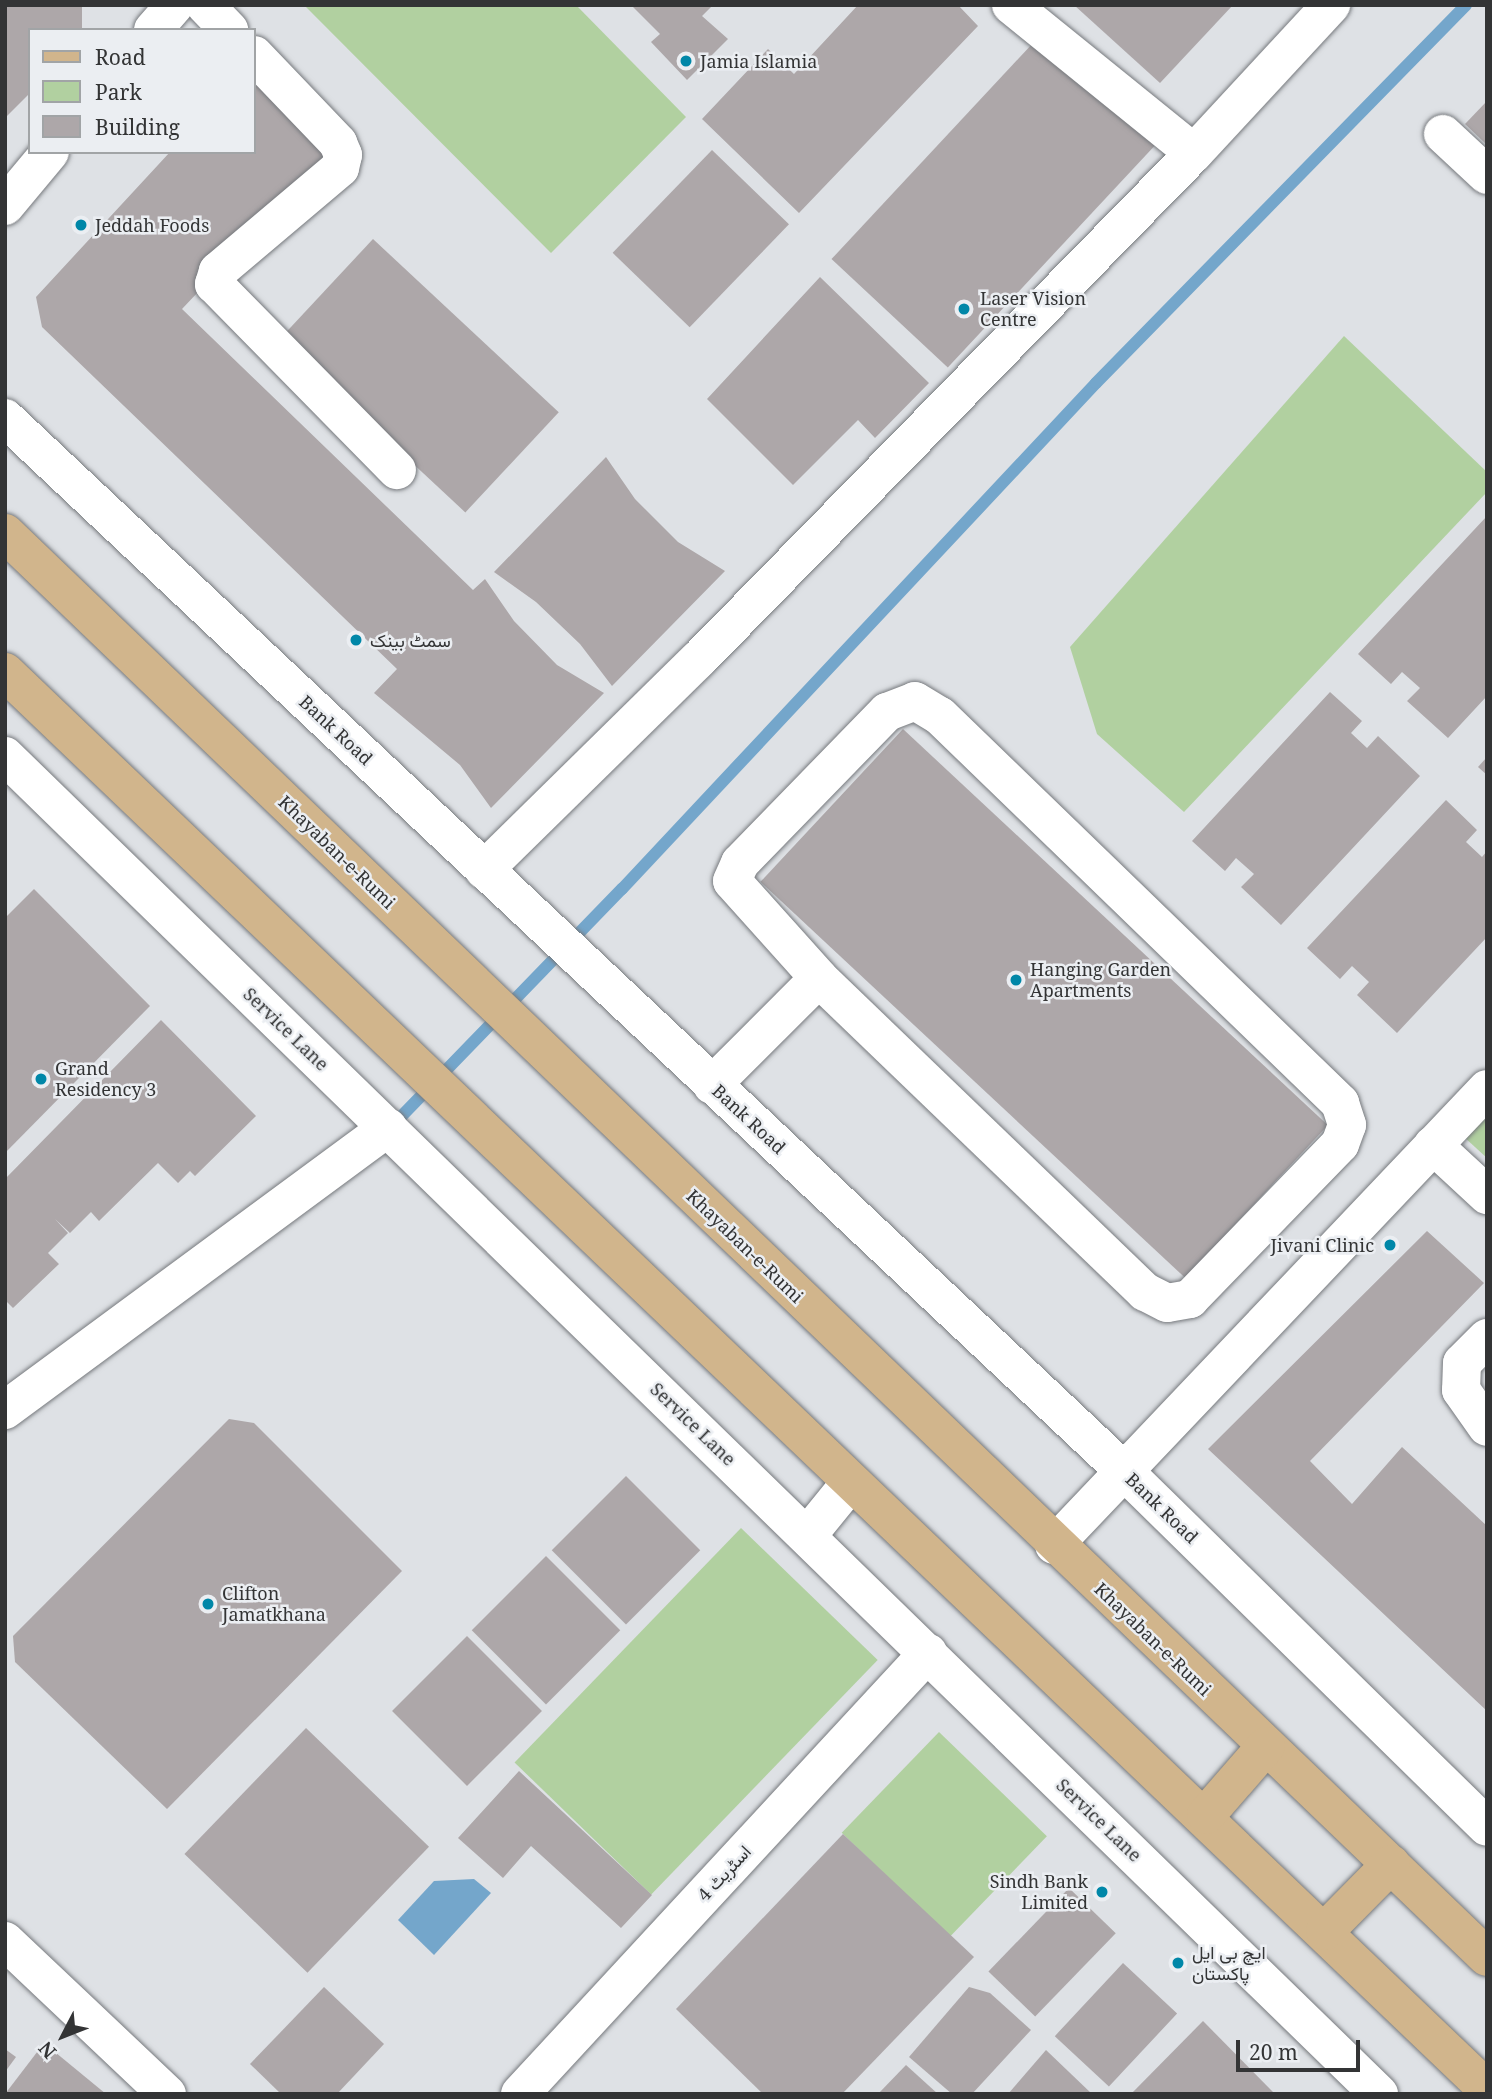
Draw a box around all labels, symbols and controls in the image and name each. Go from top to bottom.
legend [28,28,256,154]
text: Road [95,43,146,71]
place label: Jamia Islamia [700,50,817,72]
marker: Jamia Islamia [678,53,694,69]
text: Park [95,78,142,106]
text: Building [95,113,180,141]
place label: Jeddah Foods [95,214,209,236]
marker: Jeddah Foods [73,217,89,233]
place label: Laser Vision Centre [980,288,1086,330]
marker: Laser Vision Centre [954,299,974,319]
place label: سمٹ بینک [370,629,451,651]
marker: سمٹ بینک [348,632,364,648]
street label: Bank Road [295,691,377,769]
street label: Khayaban-e-Rumi [274,791,400,913]
place label: Hanging Garden Apartments [1030,959,1171,1002]
marker: Hanging Garden Apartments [1008,972,1024,988]
street label: Service Lane [239,983,333,1075]
place label: Grand Residency 3 [55,1058,156,1100]
marker: Grand Residency 3 [33,1071,49,1087]
street label: Bank Road [708,1080,790,1158]
street label: Khayaban-e-Rumi [682,1185,808,1307]
place label: Jivani Clinic [1271,1234,1374,1256]
marker: Jivani Clinic [1380,1235,1400,1255]
street label: Service Lane [646,1378,740,1470]
street label: Bank Road [1121,1468,1203,1548]
street label: Khayaban-e-Rumi [1090,1578,1216,1700]
place label: Clifton Jamatkhana [222,1583,326,1626]
marker: Clifton Jamatkhana [200,1596,216,1612]
street label: Service Lane [1052,1774,1146,1866]
street label: اسٹریٹ 4 [693,1841,755,1905]
place label: Sindh Bank Limited [990,1871,1088,1913]
marker: Sindh Bank Limited [1094,1884,1110,1900]
place label: ایچ بی ایل پاکستان [1192,1942,1266,1984]
marker: ایچ بی ایل پاکستان [1170,1955,1186,1971]
north arrow [28,2001,98,2071]
scale bar [1240,2025,1364,2070]
text: N [33,2036,62,2064]
text: 20 m [1249,2038,1298,2066]

